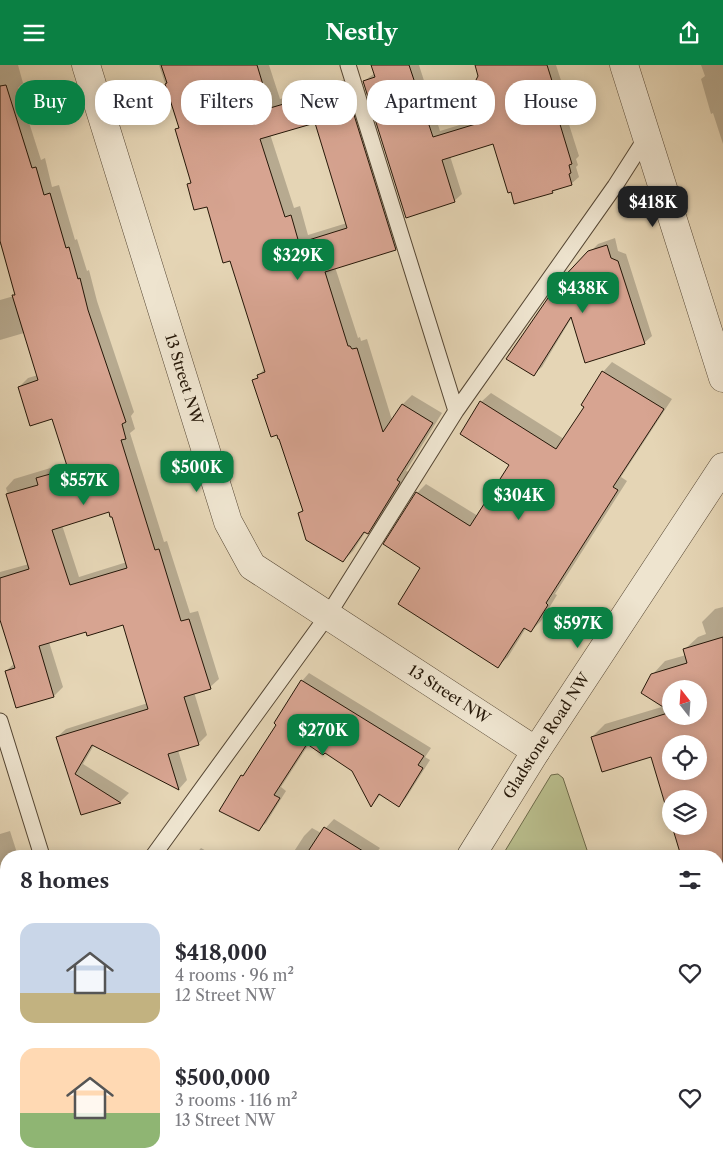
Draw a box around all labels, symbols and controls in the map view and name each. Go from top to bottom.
icon: menu [20,19,48,47]
text: Nestly [326,19,397,46]
icon: share [675,19,703,47]
chip: Buy [15,80,85,125]
chip: Rent [95,80,171,125]
chip: Filters [181,80,272,125]
chip: New [282,80,357,125]
chip: Apartment [367,80,495,125]
chip: House [505,80,596,125]
pin: $418K [618,185,688,228]
text: $418K [629,192,677,212]
pin: $329K [263,239,333,281]
text: $329K [273,245,323,265]
pin: $438K [548,271,618,314]
text: $438K [558,278,608,298]
street label: 13 Street NW [161,331,207,427]
pin: $500K [162,451,232,493]
text: $500K [172,457,222,477]
pin: $557K [49,463,119,506]
text: $557K [60,470,108,490]
pin: $304K [484,479,554,521]
text: $304K [494,485,544,505]
pin: $597K [543,607,613,649]
text: $597K [554,613,602,633]
street label: 13 Street NW [405,660,494,728]
street label: Gladstone Road NW [499,668,594,802]
north arrow [662,680,708,725]
map controls [662,680,707,835]
pin: $270K [288,713,358,756]
text: $270K [298,720,348,740]
button: locate [662,735,707,780]
button: layers [662,790,707,835]
icon: filters [676,866,704,894]
text: 8 homes [20,868,109,893]
text: $418,000 [175,940,267,965]
icon: home [60,943,120,1003]
icon: heart [676,959,704,987]
text: 4 rooms · 96 m² [175,965,294,985]
text: 12 Street NW [175,985,276,1005]
text: $500,000 [175,1065,270,1090]
icon: home [60,1068,120,1128]
icon: heart [676,1084,704,1112]
text: 3 rooms · 116 m² [175,1090,298,1110]
text: 13 Street NW [175,1110,275,1130]

